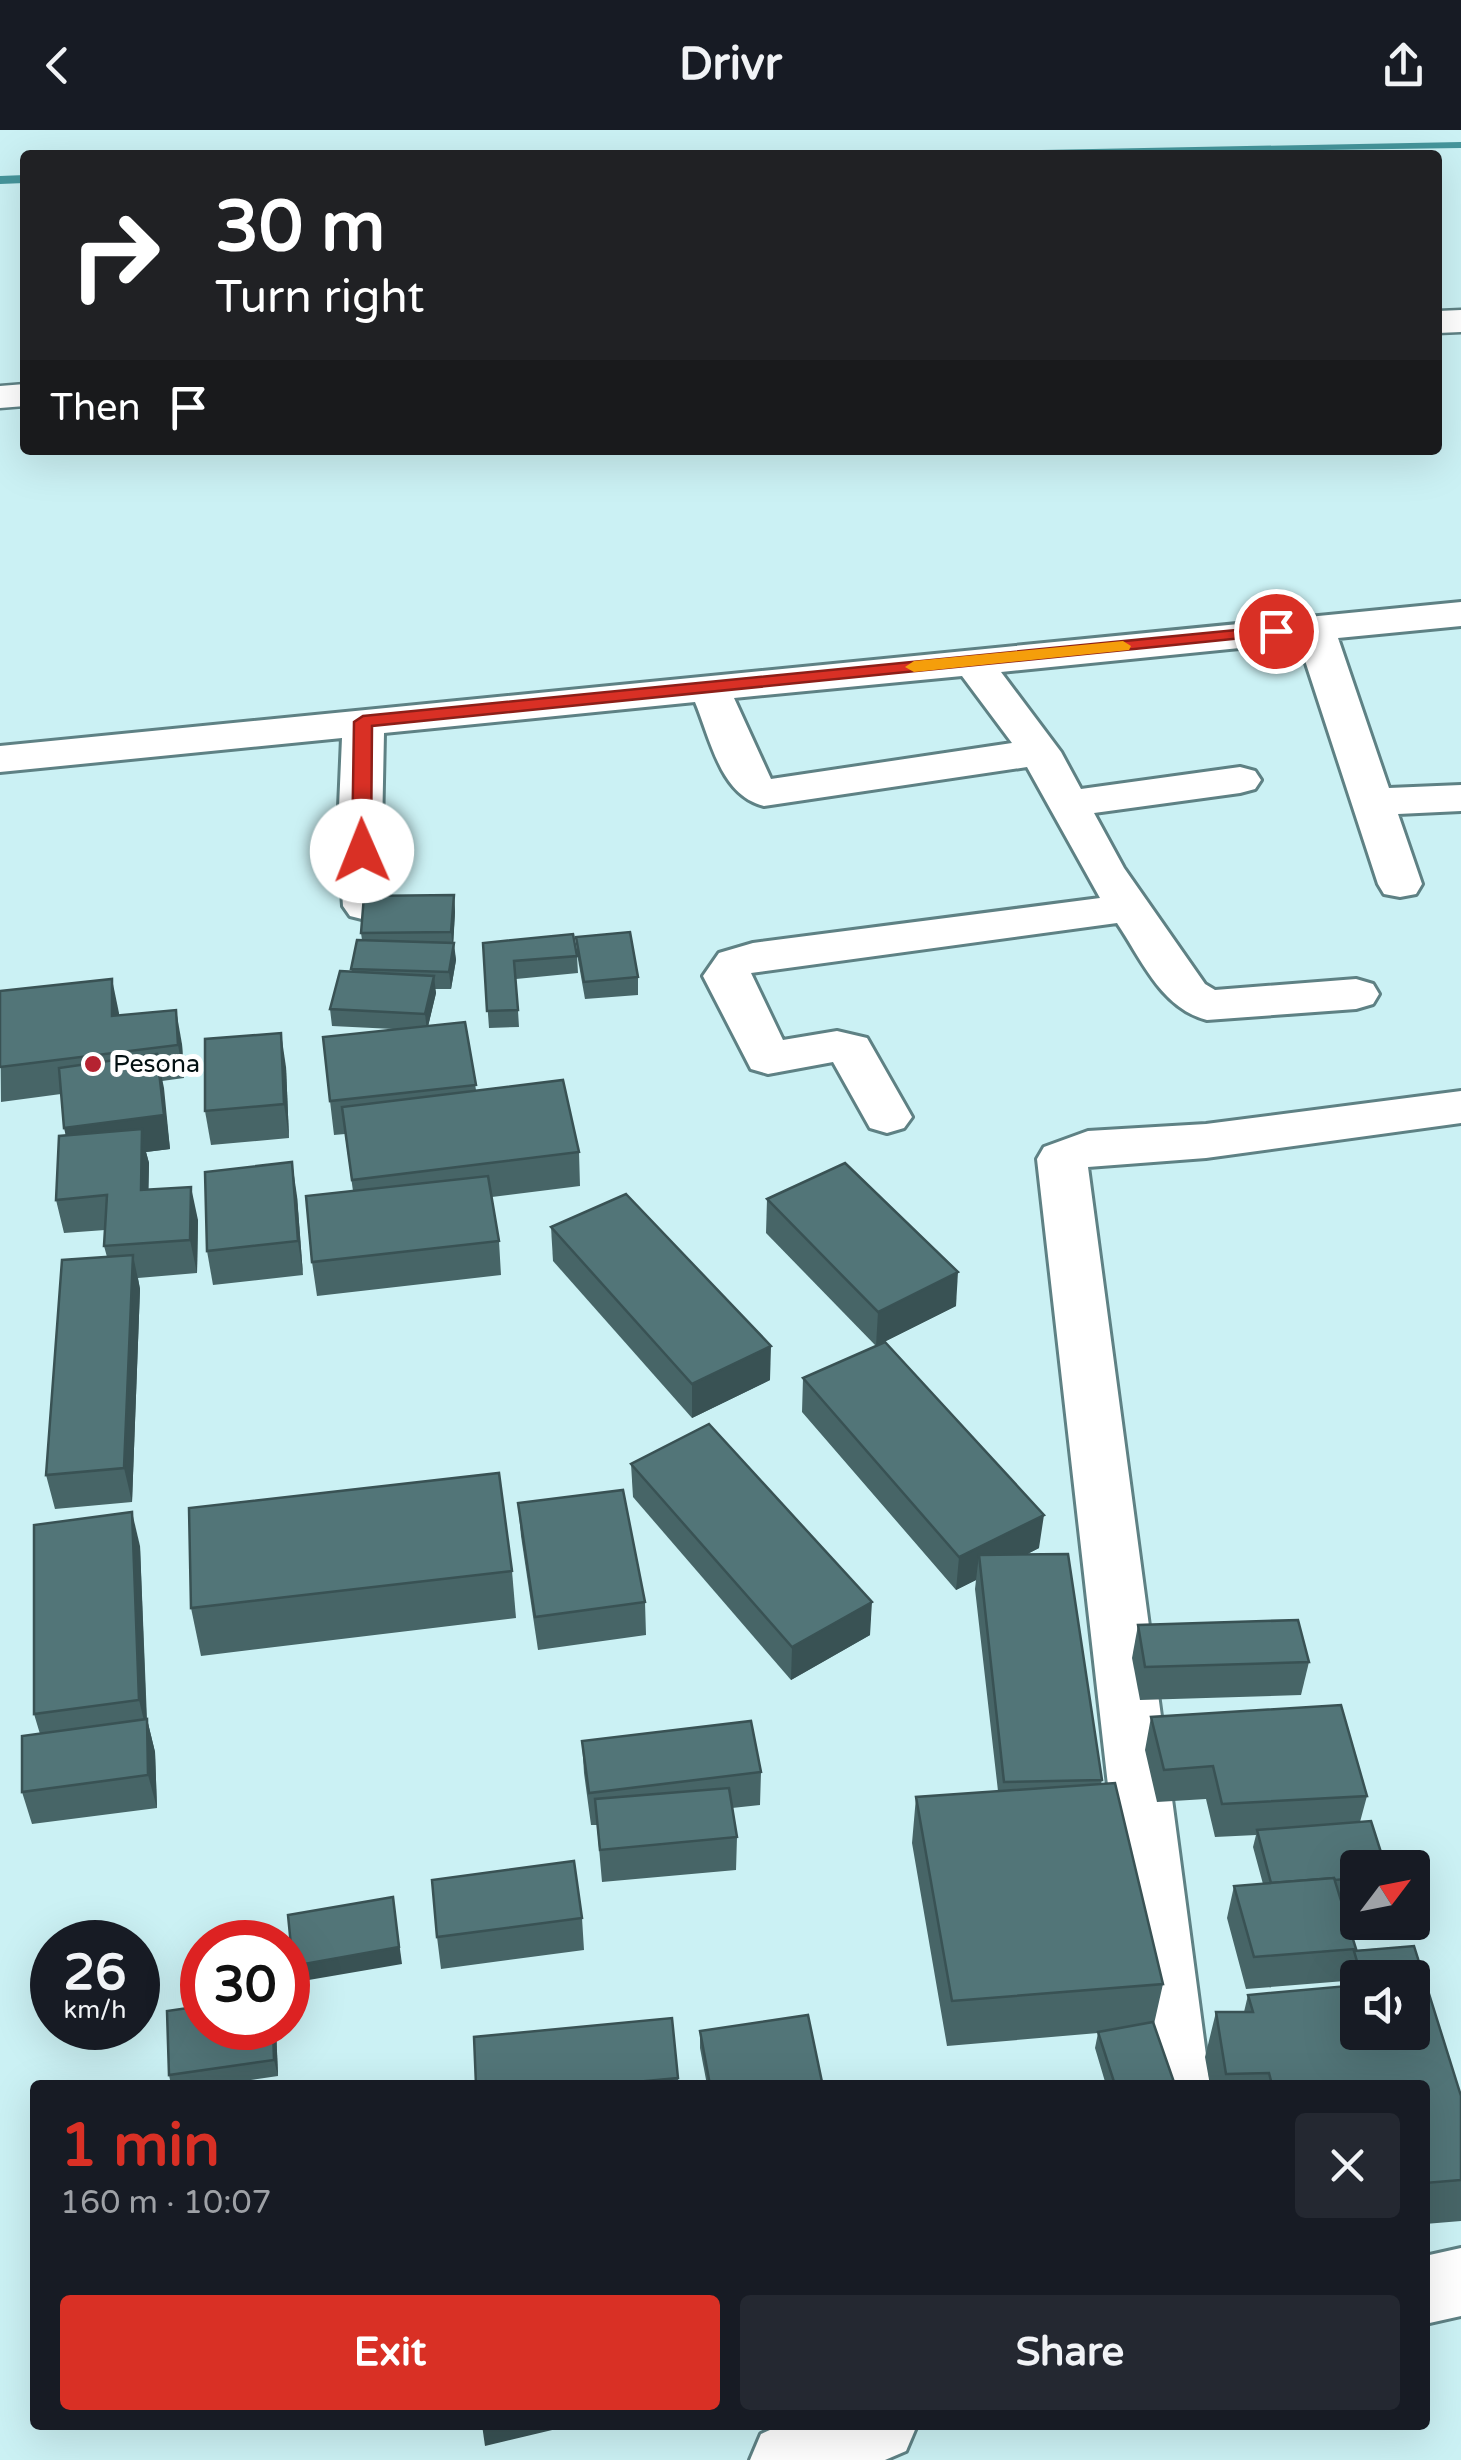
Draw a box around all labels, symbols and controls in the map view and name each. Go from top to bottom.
icon: back [30,38,85,93]
text: Drivr [679,38,782,92]
icon: share [1376,38,1431,93]
text: 30 m [215,186,385,270]
icon: right [50,190,180,320]
text: Turn right [215,271,424,325]
icon: arrive [161,380,216,435]
text: Then [50,385,141,431]
pin [1234,589,1319,674]
icon: arrive [1249,604,1304,659]
position arrow [310,799,414,903]
place label: Pesona [113,1049,200,1079]
marker: Pesona [82,1053,104,1075]
north arrow [1340,1850,1430,1940]
map controls [1340,1850,1430,2050]
speed limit sign: 30 [180,1920,310,2050]
text: 26 [64,1943,126,2003]
button: sound [1340,1960,1430,2050]
text: km/h [64,1995,126,2025]
text: 1 min [60,2110,220,2182]
button: close [1295,2113,1400,2218]
text: 160 m · 10:07 [60,2184,272,2222]
button: Exit [60,2295,720,2410]
button: Share [740,2295,1400,2410]

